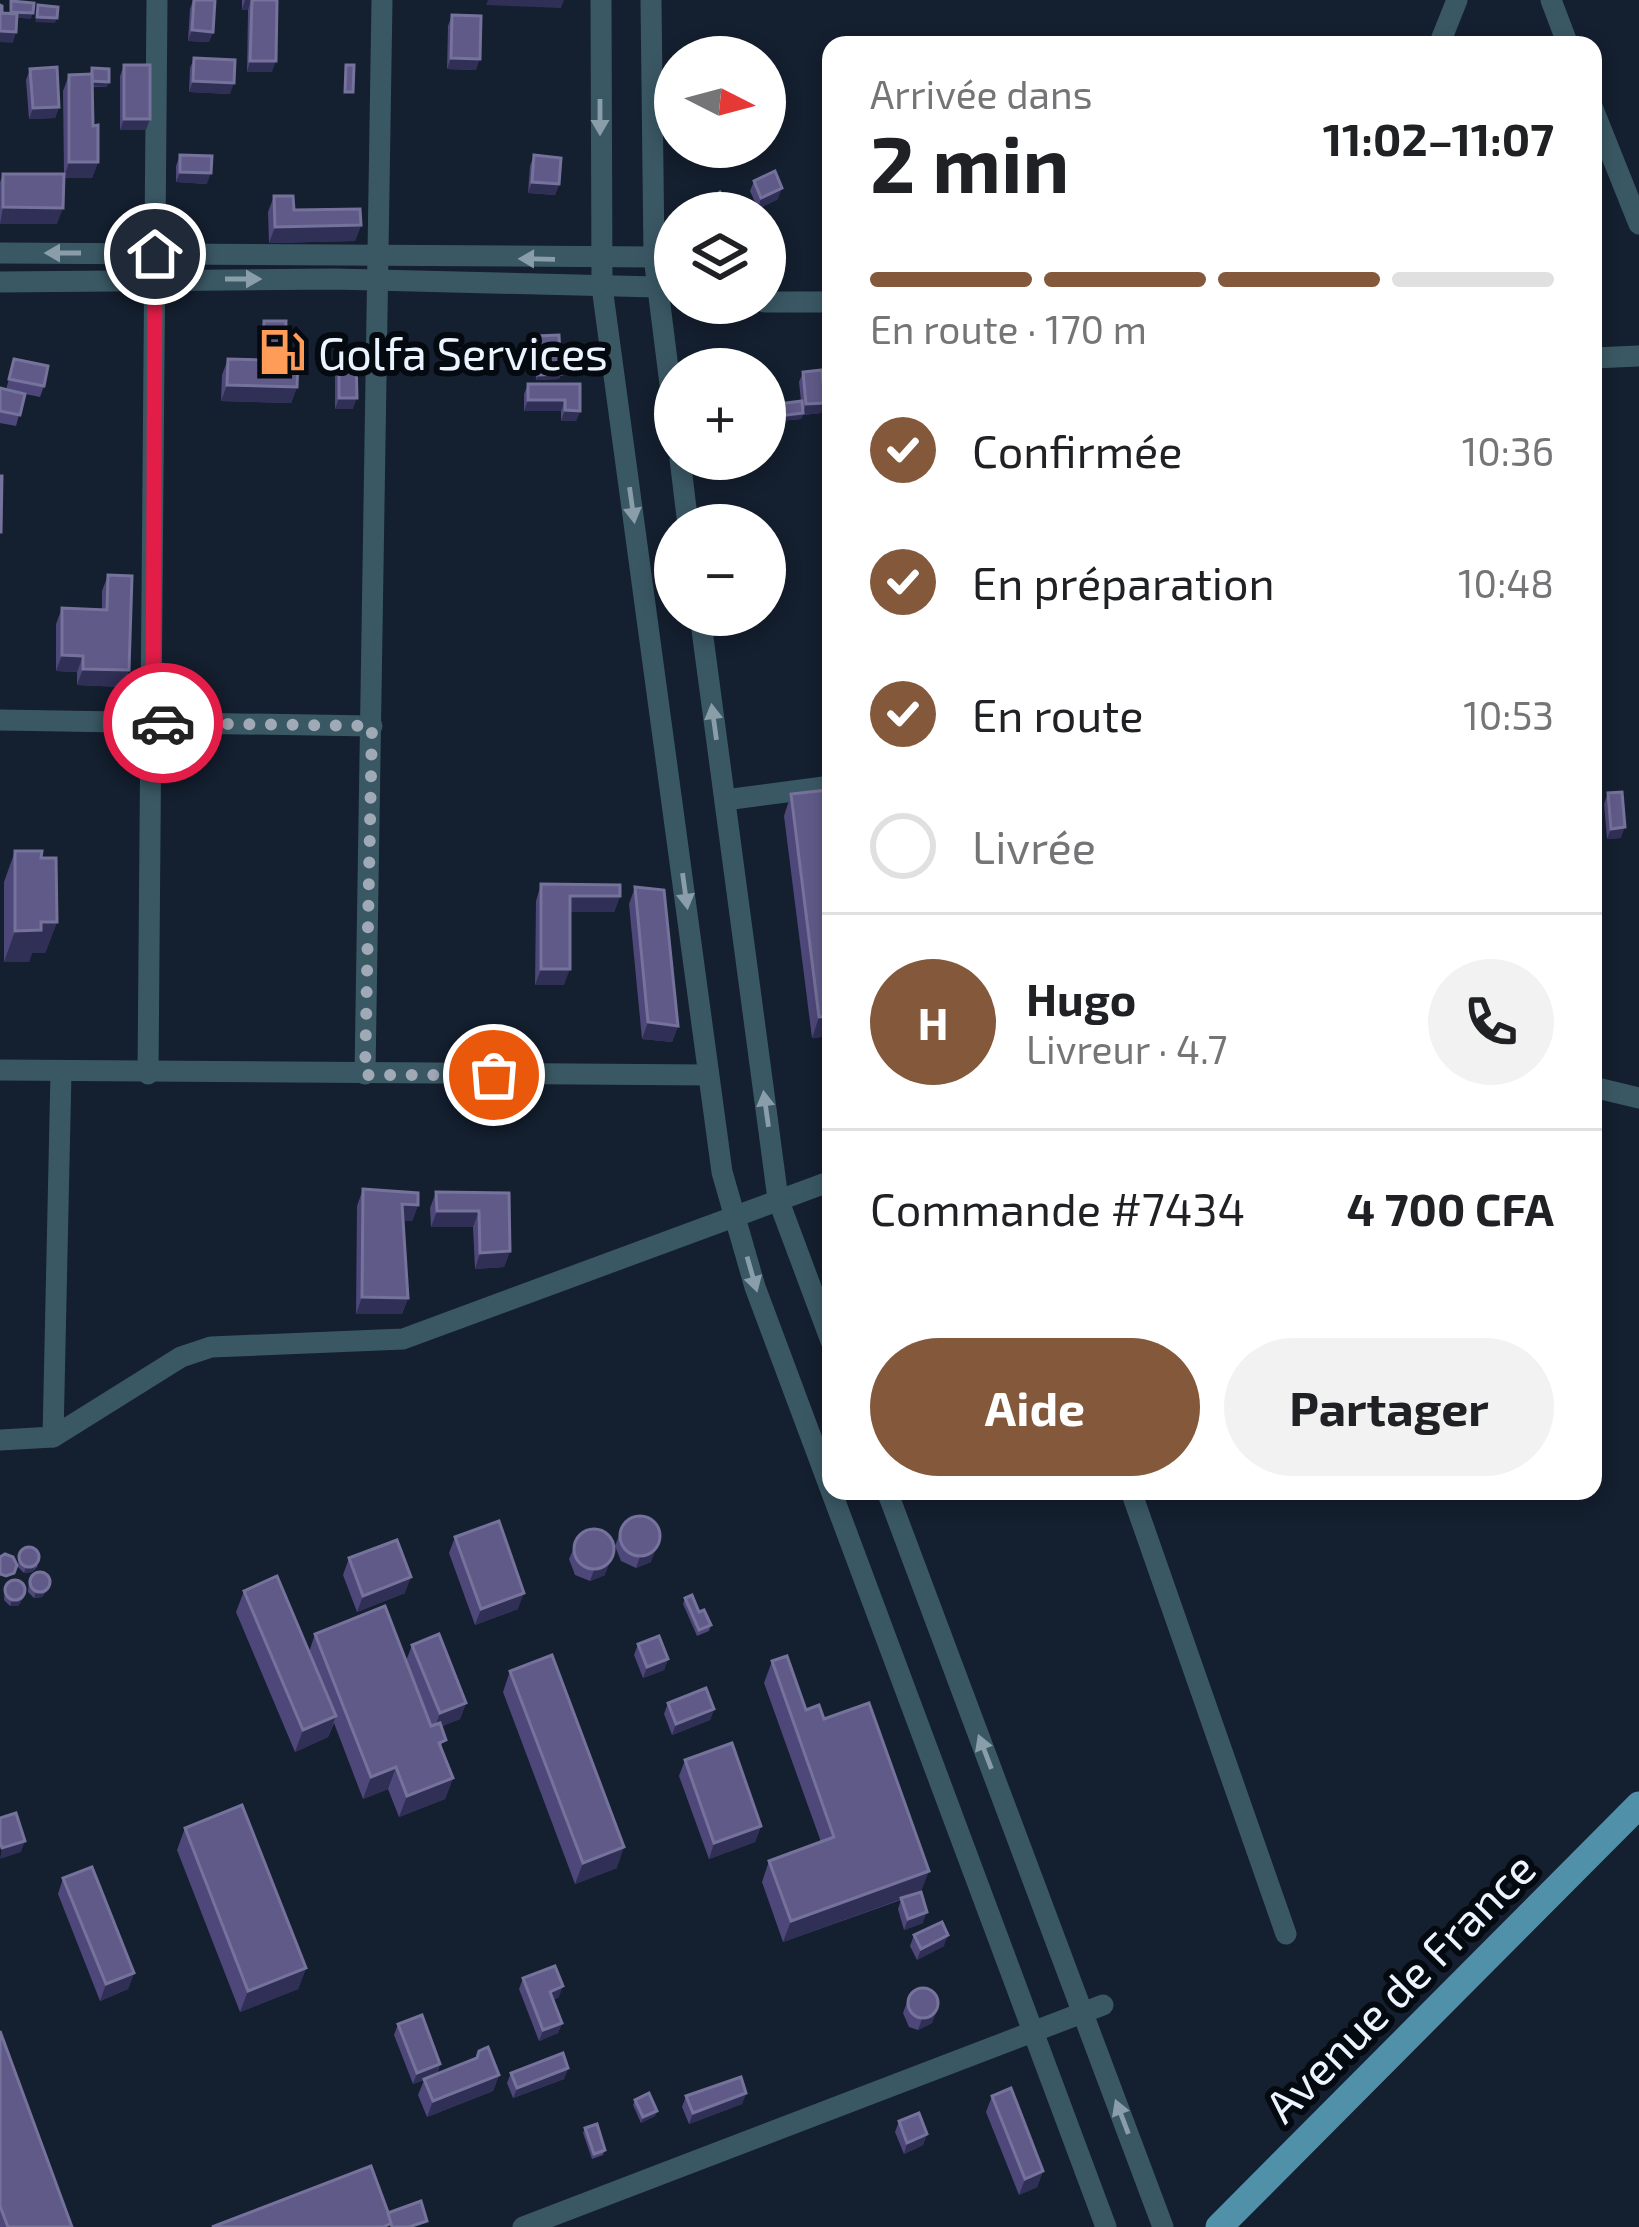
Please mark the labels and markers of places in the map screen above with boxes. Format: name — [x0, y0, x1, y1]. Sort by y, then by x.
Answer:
pin — [104, 203, 206, 305]
place label: Golfa Services — [318, 325, 608, 379]
fuel station icon: Golfa Services — [257, 327, 307, 377]
pin — [443, 1024, 545, 1126]

